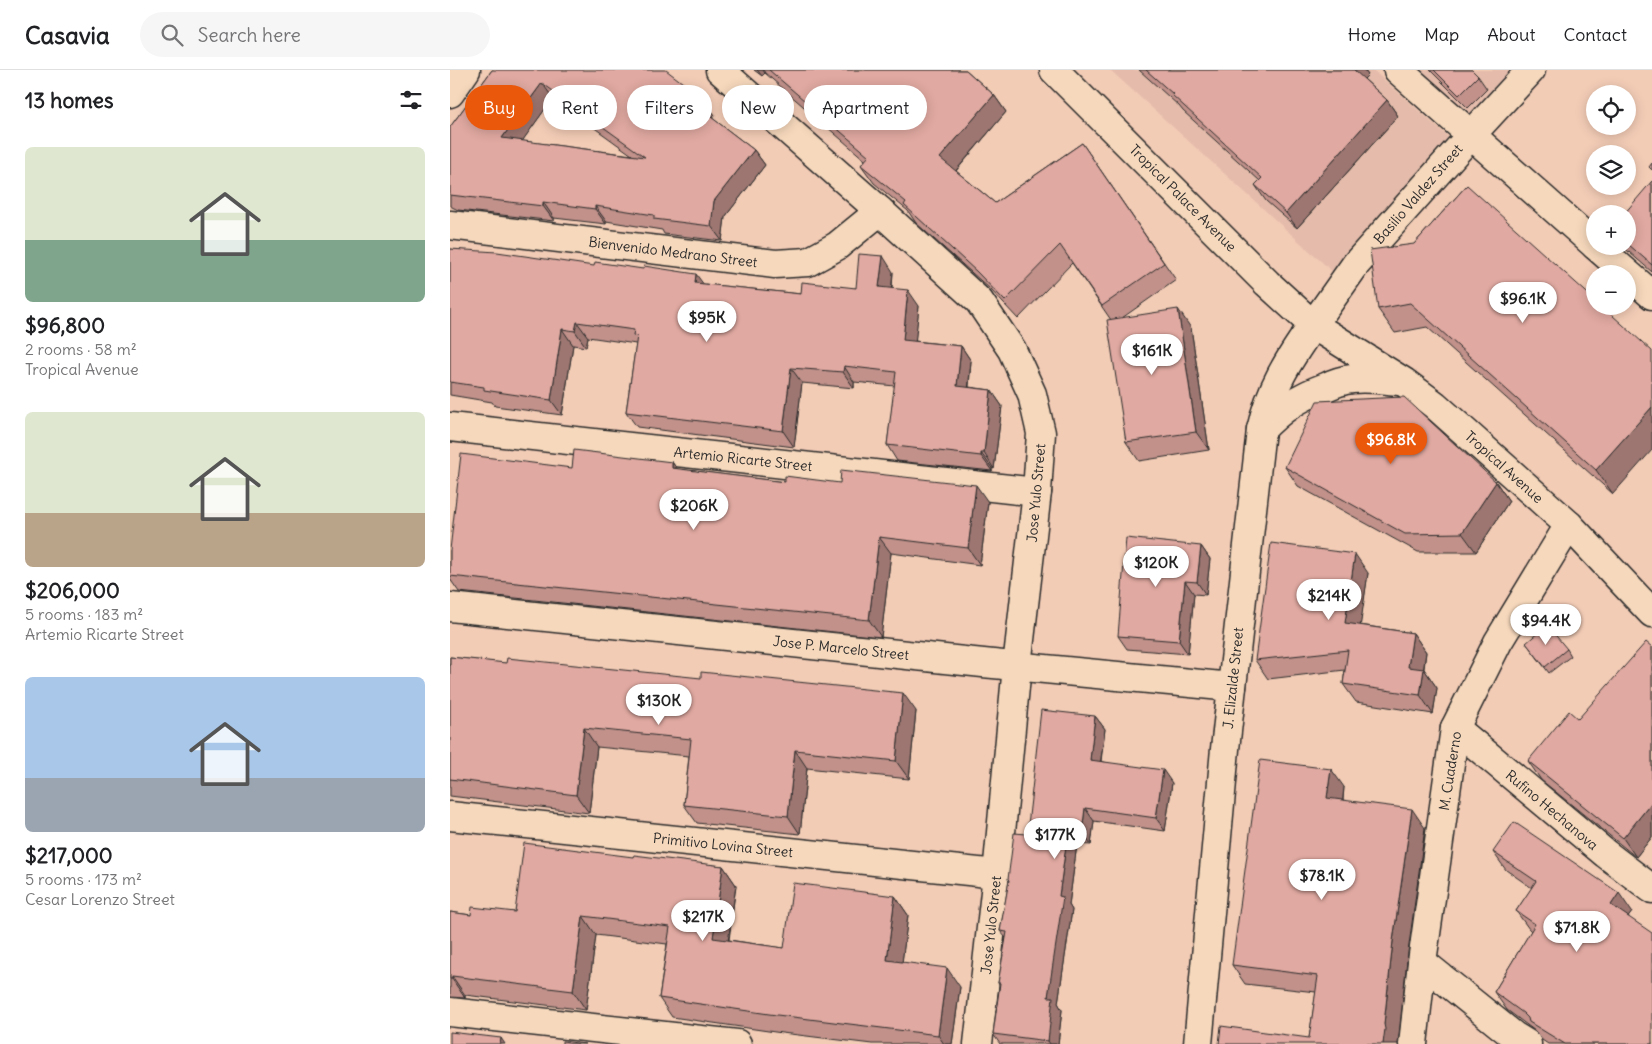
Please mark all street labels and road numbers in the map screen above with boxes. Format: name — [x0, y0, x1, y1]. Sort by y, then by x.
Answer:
street label: Basilio Valdez Street — [1370, 140, 1466, 248]
street label: Tropical Palace Avenue — [1126, 141, 1240, 255]
street label: Bienvenido Medrano Street — [587, 233, 759, 271]
street label: Tropical Avenue — [1461, 427, 1547, 507]
street label: Artemio Ricarte Street — [673, 443, 813, 475]
street label: Jose Yulo Street — [1023, 443, 1049, 543]
street label: J. Elizalde Street — [1219, 626, 1247, 730]
street label: Jose P. Marcelo Street — [772, 632, 910, 664]
street label: M. Cuaderno — [1435, 730, 1465, 812]
street label: Rufino Hechanova — [1502, 766, 1602, 854]
street label: Primitivo Lovina Street — [652, 829, 794, 861]
street label: Jose Yulo Street — [977, 875, 1005, 975]

